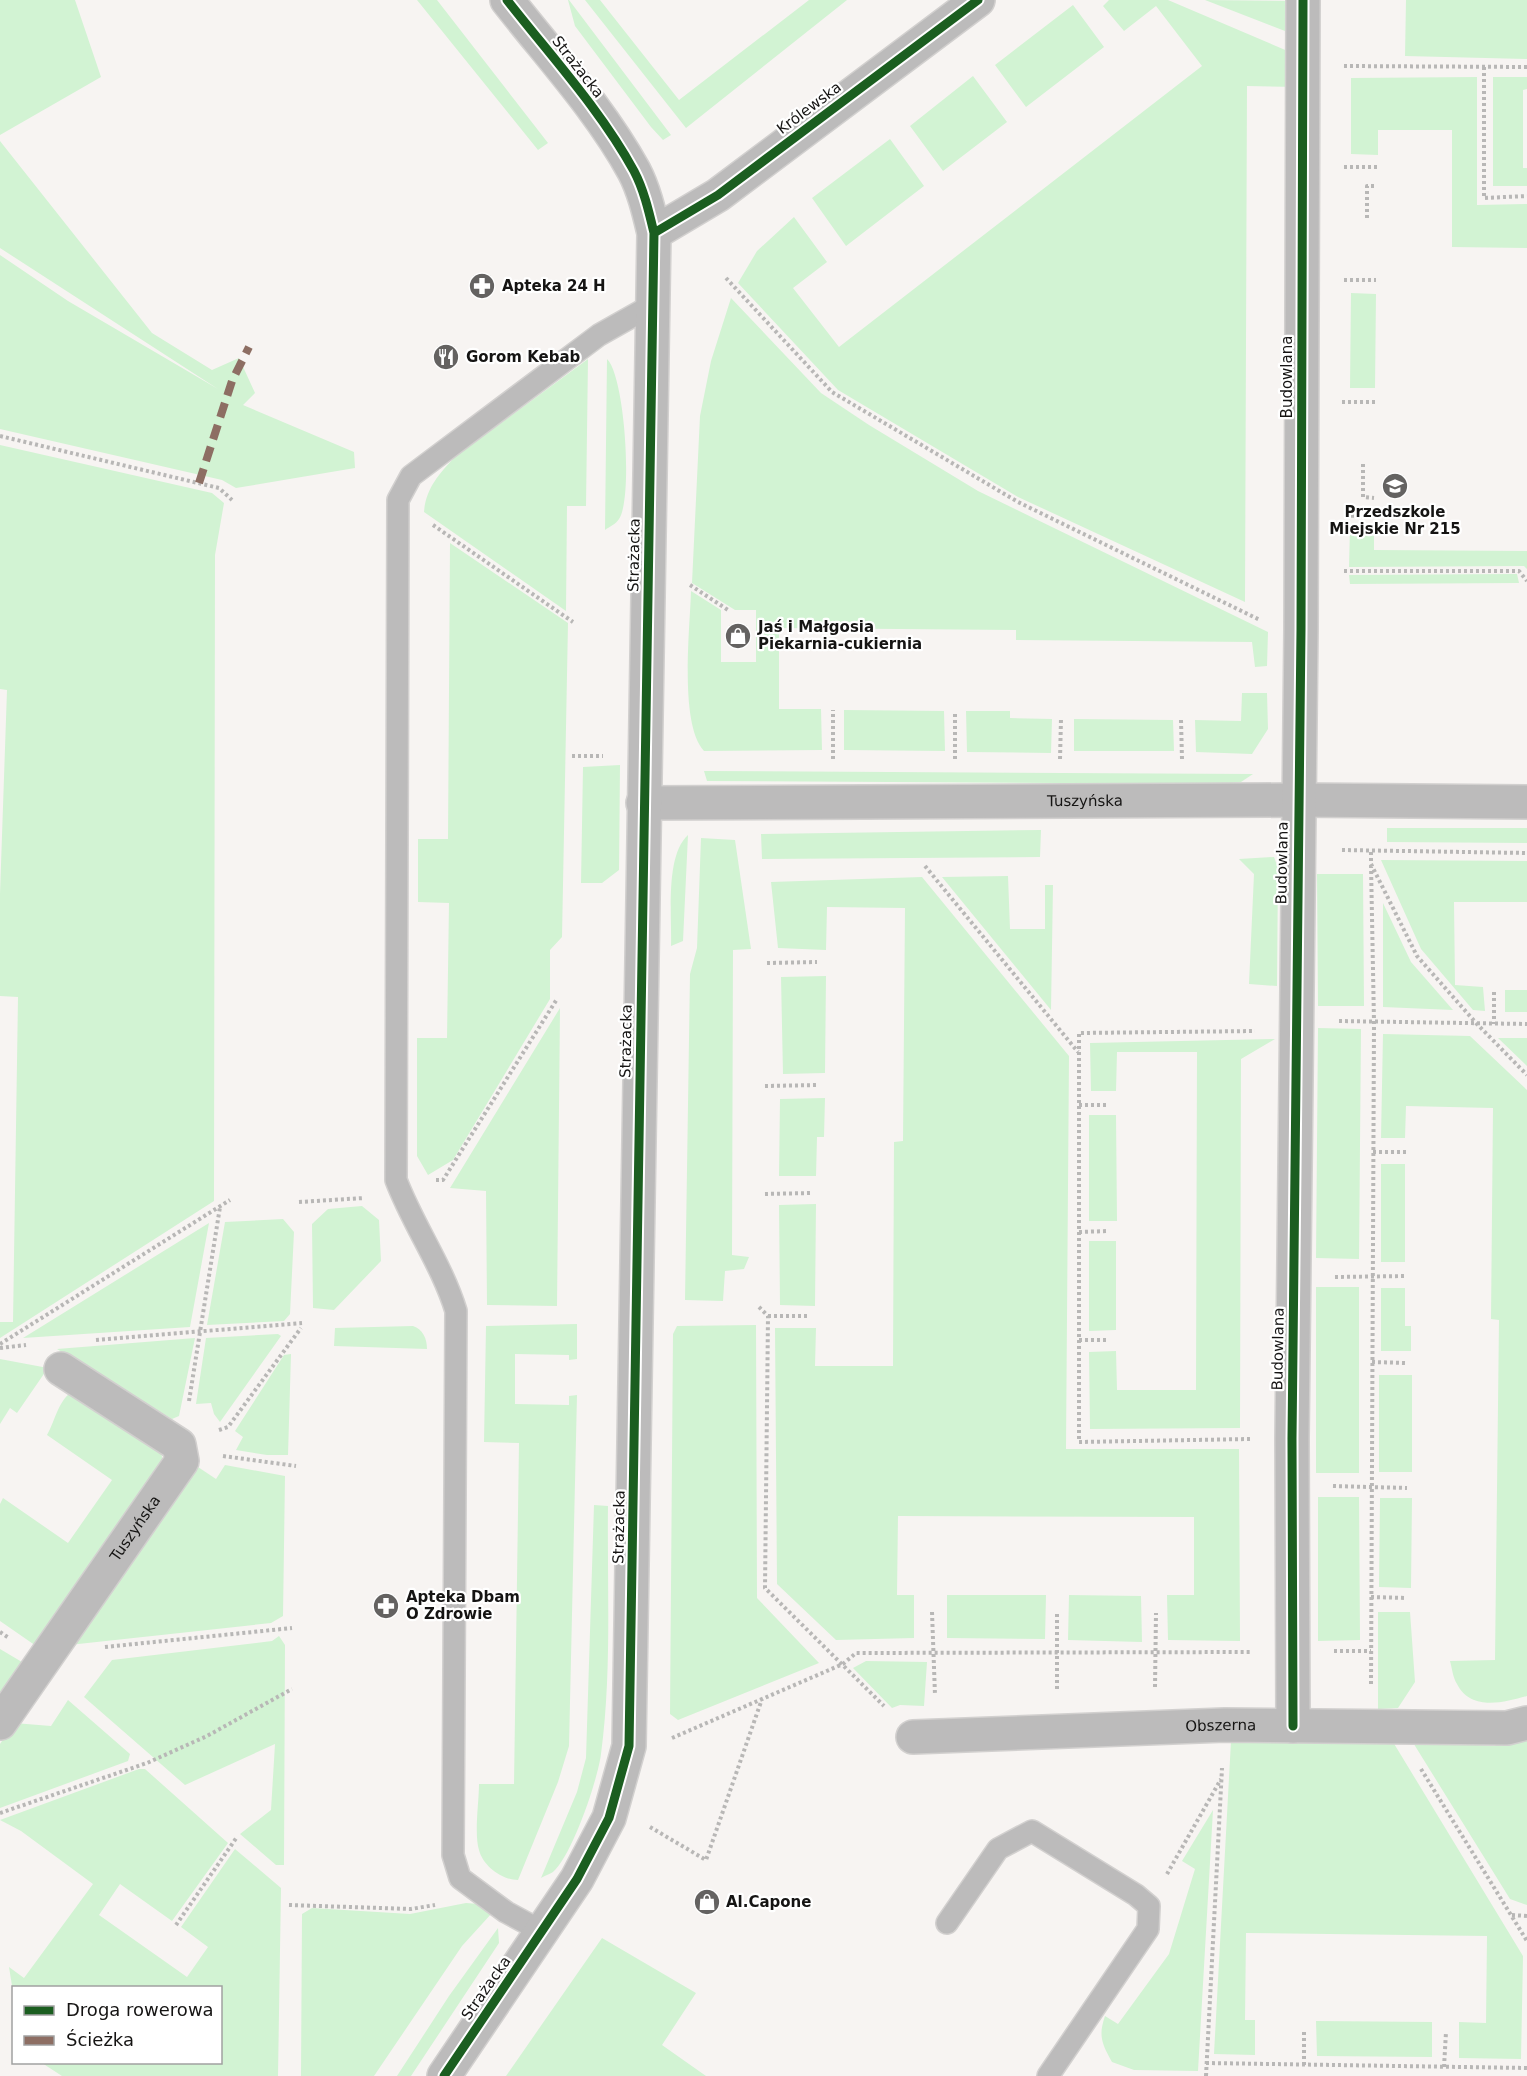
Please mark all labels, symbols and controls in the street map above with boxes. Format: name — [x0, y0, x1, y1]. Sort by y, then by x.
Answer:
street label: Strażacka — [548, 32, 608, 102]
street label: Królewska — [773, 78, 845, 138]
pharmacy icon: Apteka 24 H — [467, 271, 497, 301]
place label: Apteka 24 H — [502, 277, 606, 295]
street label: Budowlana — [1278, 336, 1296, 418]
restaurant icon: Gorom Kebab — [431, 342, 461, 372]
place label: Gorom Kebab — [466, 348, 581, 366]
school or university icon: Przedszkole Miejskie Nr 215 — [1380, 471, 1410, 501]
place label: Przedszkole Miejskie Nr 215 — [1329, 503, 1461, 538]
street label: Strażacka — [624, 518, 644, 592]
place label: Jaś i Małgosia Piekarnia-cukiernia — [757, 618, 922, 653]
shop icon: Jaś i Małgosia Piekarnia-cukiernia — [723, 621, 753, 651]
street label: Tuszyńska — [1046, 792, 1123, 810]
street label: Budowlana — [1272, 821, 1292, 905]
street label: Strażacka — [616, 1004, 636, 1078]
street label: Budowlana — [1268, 1307, 1288, 1391]
street label: Strażacka — [609, 1490, 629, 1564]
street label: Tuszyńska — [106, 1492, 164, 1566]
place label: Apteka Dbam O Zdrowie — [406, 1588, 520, 1623]
pharmacy icon: Apteka Dbam O Zdrowie — [371, 1591, 401, 1621]
street label: Obszerna — [1185, 1716, 1256, 1736]
shop icon: Al.Capone — [692, 1887, 722, 1917]
place label: Al.Capone — [726, 1893, 811, 1911]
street label: Strażacka — [457, 1953, 515, 2023]
legend — [12, 1986, 222, 2064]
text: Droga rowerowa — [66, 1999, 214, 2020]
text: Ścieżka — [66, 2029, 134, 2050]

